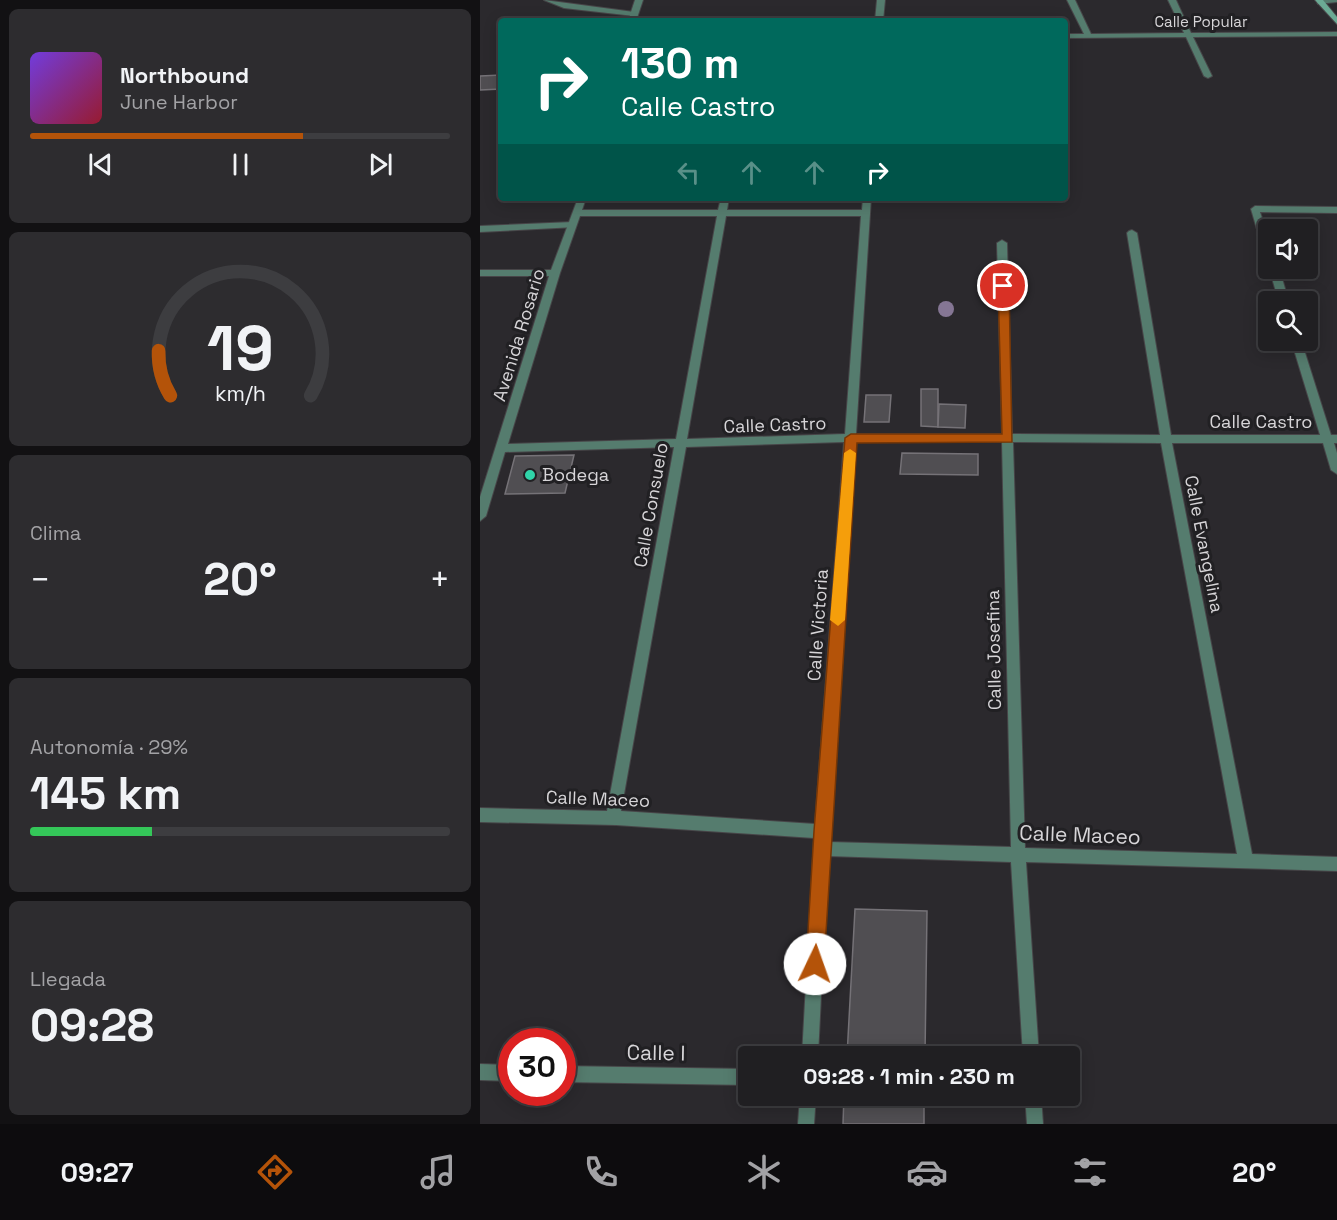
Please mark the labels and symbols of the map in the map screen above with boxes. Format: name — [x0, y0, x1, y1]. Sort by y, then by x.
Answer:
street label: Calle Popular — [1154, 12, 1248, 31]
pin — [977, 260, 1028, 311]
street label: Avenida Rosario — [487, 266, 550, 404]
street label: Calle Castro — [1210, 410, 1313, 433]
street label: Calle Castro — [723, 411, 827, 438]
street label: Calle Consuelo — [628, 441, 673, 569]
place label: Bodega — [542, 463, 609, 486]
marker: Bodega — [523, 468, 537, 482]
street label: Calle Evangelina — [1180, 473, 1229, 615]
street label: Calle Victoria — [802, 568, 833, 682]
street label: Calle Josefina — [981, 590, 1006, 710]
street label: Calle Maceo — [546, 785, 651, 812]
street label: Calle Maceo — [1019, 819, 1141, 850]
position arrow — [783, 932, 847, 996]
speed limit sign: 30 — [498, 1028, 576, 1106]
street label: Calle I — [626, 1038, 686, 1067]

